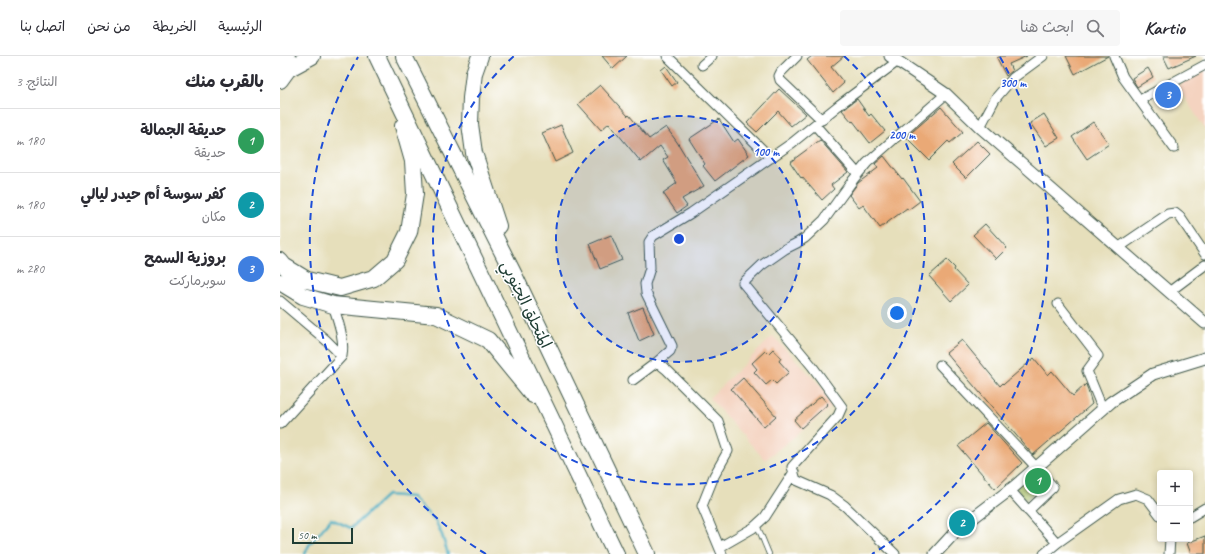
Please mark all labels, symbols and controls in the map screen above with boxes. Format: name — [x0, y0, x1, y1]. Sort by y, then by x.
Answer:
search box — [840, 10, 1120, 46]
text: Kartio — [1144, 16, 1185, 40]
icon: search — [1084, 17, 1106, 39]
text: اتصل بنا — [20, 18, 65, 35]
text: من نحن — [87, 18, 131, 35]
text: الخريطة — [153, 18, 196, 35]
text: الرئيسية — [218, 18, 262, 35]
text: ابحث هنا — [1020, 18, 1074, 37]
text: بالقرب منك — [185, 71, 264, 92]
text: النتائج: 3 — [16, 74, 58, 90]
text: 300 m — [1000, 75, 1027, 91]
pin: 3 — [1155, 80, 1181, 110]
text: حديقة الجمالة — [140, 121, 226, 140]
text: 200 m — [889, 127, 916, 143]
text: 180 m — [16, 133, 44, 149]
text: 1 — [248, 133, 254, 149]
text: 100 m — [753, 144, 780, 160]
text: حديقة — [194, 145, 226, 161]
text: كفر سوسة أم حيدر ليالي — [81, 185, 226, 204]
text: 180 m — [16, 197, 44, 213]
text: 2 — [248, 197, 254, 213]
text: مكان — [202, 209, 226, 225]
centre of rings — [672, 232, 686, 246]
text: بروزية السمح — [144, 249, 226, 268]
street label: المتحلق الجنوبي — [493, 257, 556, 353]
text: 280 m — [16, 261, 44, 277]
text: 3 — [248, 261, 254, 277]
text: سوبرماركت — [169, 273, 226, 289]
your location — [887, 303, 907, 323]
pin: 1 — [1025, 466, 1051, 496]
map controls — [1157, 470, 1193, 542]
button: + — [1157, 470, 1193, 506]
button: − — [1157, 506, 1193, 542]
pin: 2 — [949, 508, 975, 538]
scale bar — [292, 526, 353, 545]
text: 50 m — [298, 528, 317, 542]

